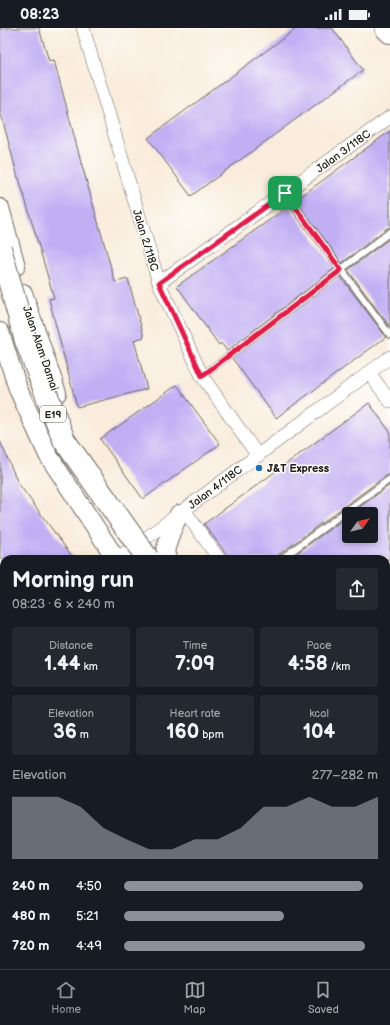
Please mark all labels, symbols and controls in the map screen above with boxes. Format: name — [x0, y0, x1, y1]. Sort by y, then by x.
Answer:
text: 08:23 — [20, 5, 59, 24]
street label: Jalan 3/118C — [314, 127, 373, 175]
pin — [268, 176, 302, 210]
icon: arrive — [274, 182, 296, 204]
street label: Jalan 2/118C — [130, 208, 161, 273]
street label: Jalan Alam Damai — [20, 304, 61, 392]
road number: E19 — [40, 406, 66, 422]
place label: J&T Express — [267, 462, 330, 475]
street label: Jalan 4/118C — [186, 463, 245, 512]
marker: J&T Express — [254, 463, 264, 473]
north arrow — [342, 507, 378, 543]
map controls — [342, 507, 378, 543]
text: Morning run — [12, 567, 134, 594]
button: share — [336, 568, 378, 610]
text: 08:23 · 6 × 240 m — [12, 596, 115, 612]
text: Distance — [49, 639, 93, 652]
text: Time — [183, 639, 207, 652]
text: Pace — [306, 639, 332, 652]
text: 1.44 — [44, 652, 80, 676]
text: 7:09 — [175, 652, 215, 676]
text: 4:58 — [288, 652, 328, 676]
text: km — [80, 660, 98, 673]
text: /km — [328, 660, 350, 673]
text: Elevation — [48, 707, 94, 720]
text: Heart rate — [170, 707, 220, 720]
text: kcal — [309, 707, 329, 720]
text: 36 — [53, 720, 77, 744]
text: 160 — [166, 720, 199, 744]
text: 104 — [303, 720, 335, 744]
text: m — [77, 728, 89, 741]
text: bpm — [199, 728, 224, 741]
text: Elevation — [12, 767, 66, 783]
text: 277–282 m — [312, 767, 378, 783]
text: 240 m — [12, 878, 50, 894]
text: 4:50 — [76, 878, 102, 894]
text: 480 m — [12, 908, 50, 924]
text: 5:21 — [76, 908, 99, 924]
text: 720 m — [12, 938, 49, 954]
text: 4:49 — [76, 938, 102, 954]
tab: Home — [51, 979, 81, 1016]
tab: Map — [183, 979, 206, 1016]
tab: Saved — [308, 979, 339, 1016]

